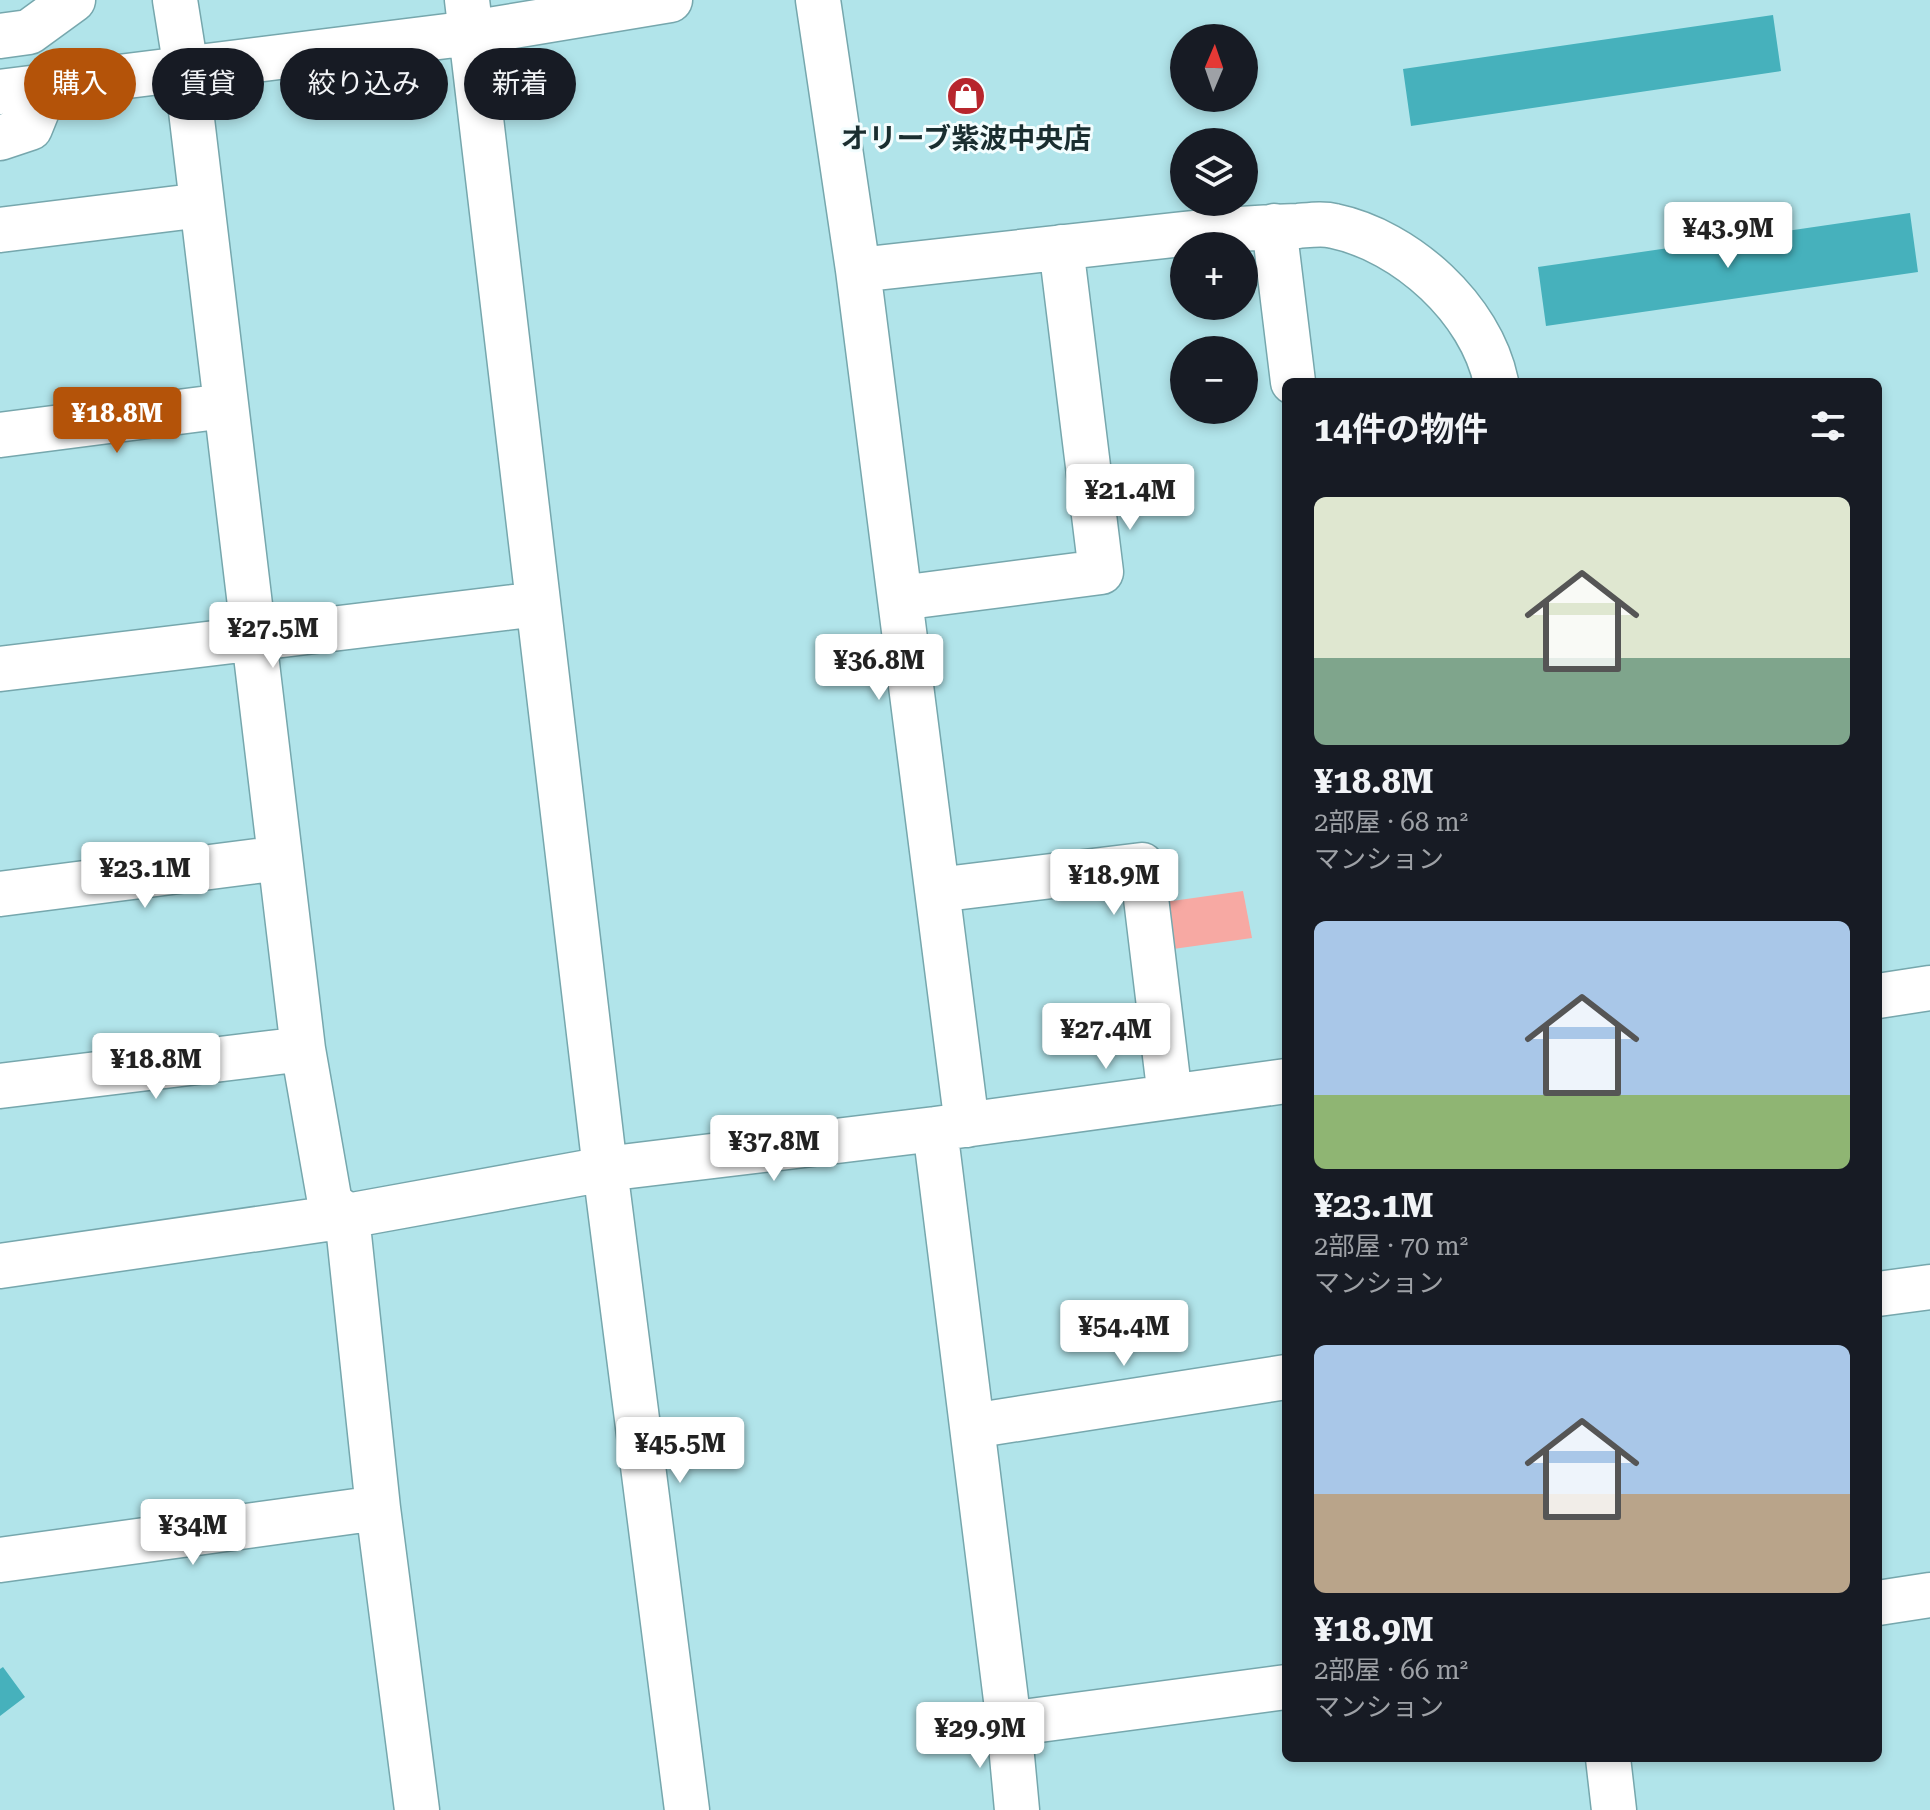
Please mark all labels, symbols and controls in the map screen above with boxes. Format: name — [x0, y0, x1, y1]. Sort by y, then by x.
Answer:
north arrow — [1170, 24, 1258, 112]
map controls — [1170, 24, 1258, 424]
chip: 購入 — [24, 48, 136, 120]
chip: 賃貸 — [152, 48, 264, 120]
chip: 絞り込み — [280, 48, 448, 120]
chip: 新着 — [464, 48, 576, 120]
shop icon: オリーブ紫波中央店 — [945, 75, 987, 117]
place label: オリーブ紫波中央店 — [841, 122, 1091, 155]
button: layers — [1170, 128, 1258, 216]
pin: ¥43.9M — [1663, 202, 1793, 270]
text: ¥43.9M — [1682, 213, 1774, 243]
button: + — [1170, 232, 1258, 320]
button: − — [1170, 336, 1258, 424]
pin: ¥18.8M — [52, 387, 182, 455]
text: ¥18.8M — [71, 398, 163, 428]
icon: filters — [1806, 404, 1850, 448]
text: 14件の物件 — [1314, 409, 1488, 449]
pin: ¥21.4M — [1065, 464, 1195, 532]
text: ¥21.4M — [1084, 475, 1176, 505]
icon: home — [1510, 549, 1654, 693]
pin: ¥27.5M — [208, 602, 338, 670]
text: ¥27.5M — [227, 613, 319, 643]
pin: ¥36.8M — [814, 634, 944, 702]
text: ¥36.8M — [833, 645, 925, 675]
text: ¥18.8M — [1314, 761, 1434, 801]
text: 2部屋 · 68 m² — [1314, 807, 1468, 837]
pin: ¥23.1M — [80, 842, 210, 910]
text: マンション — [1314, 844, 1444, 874]
pin: ¥18.9M — [1049, 849, 1179, 917]
text: ¥23.1M — [99, 853, 191, 883]
text: ¥18.9M — [1068, 860, 1160, 890]
icon: home — [1510, 973, 1654, 1117]
pin: ¥27.4M — [1041, 1003, 1171, 1071]
text: ¥27.4M — [1060, 1014, 1152, 1044]
pin: ¥18.8M — [91, 1033, 221, 1101]
text: ¥18.8M — [110, 1044, 202, 1074]
pin: ¥37.8M — [709, 1115, 839, 1183]
text: ¥37.8M — [728, 1126, 820, 1156]
text: ¥23.1M — [1314, 1185, 1434, 1225]
text: 2部屋 · 70 m² — [1314, 1231, 1468, 1261]
text: マンション — [1314, 1268, 1444, 1298]
pin: ¥54.4M — [1059, 1300, 1189, 1368]
text: ¥54.4M — [1078, 1311, 1170, 1341]
icon: home — [1510, 1397, 1654, 1541]
pin: ¥45.5M — [615, 1417, 745, 1485]
text: ¥45.5M — [634, 1428, 726, 1458]
pin: ¥34M — [146, 1499, 240, 1567]
text: ¥34M — [159, 1510, 227, 1540]
text: ¥18.9M — [1314, 1609, 1434, 1649]
text: 2部屋 · 66 m² — [1314, 1655, 1468, 1685]
text: マンション — [1314, 1692, 1444, 1722]
pin: ¥29.9M — [915, 1702, 1045, 1770]
text: ¥29.9M — [934, 1713, 1026, 1743]

